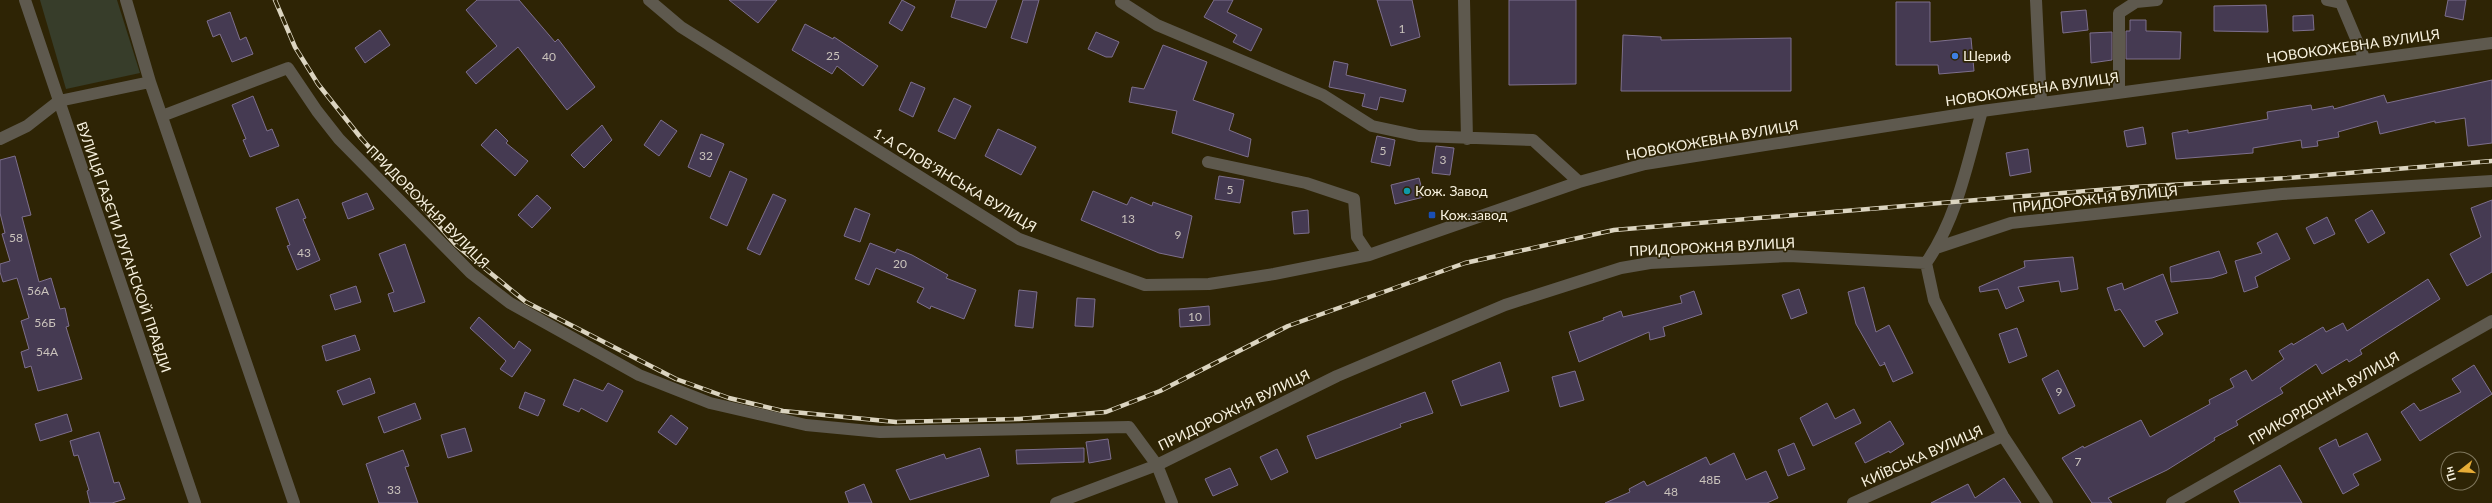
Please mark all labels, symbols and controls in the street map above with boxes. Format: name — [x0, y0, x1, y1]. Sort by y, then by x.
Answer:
house number: 1 — [1399, 21, 1406, 36]
street label: НОВОКОЖЕВНА ВУЛИЦЯ — [2265, 25, 2441, 66]
place label: Шериф — [1963, 47, 2011, 64]
house number: 25 — [826, 48, 840, 63]
house number: 40 — [542, 49, 556, 64]
marker: Шериф — [1950, 51, 1960, 61]
street label: НОВОКОЖЕВНА ВУЛИЦЯ — [1944, 68, 2120, 109]
street label: НОВОКОЖЕВНА ВУЛИЦЯ — [1624, 116, 1800, 163]
street label: ВУЛИЦЯ ГАЗЄТИ ЛУГАНСКОЙ ПРАВДИ — [73, 119, 176, 375]
street label: 1-А СЛОВ’ЯНСЬКА ВУЛИЦЯ — [871, 124, 1040, 235]
street label: ПРИДОРОЖНЯ ВУЛИЦЯ — [363, 142, 493, 272]
house number: 5 — [1380, 143, 1387, 158]
house number: 32 — [699, 148, 713, 163]
house number: 3 — [1440, 152, 1447, 167]
street label: ПРИДОРОЖНЯ ВУЛИЦЯ — [2011, 181, 2179, 216]
house number: 5 — [1227, 182, 1234, 197]
place label: Кож. Завод — [1415, 182, 1488, 199]
marker: Кож. Завод — [1402, 186, 1412, 196]
place label: Кож.завод — [1440, 206, 1508, 223]
marker: Кож.завод — [1427, 210, 1437, 220]
house number: 13 — [1121, 211, 1135, 226]
house number: 9 — [1175, 227, 1182, 242]
house number: 58 — [9, 230, 23, 245]
street label: ПРИДОРОЖНЯ ВУЛИЦЯ — [1628, 234, 1796, 259]
house number: 43 — [297, 245, 311, 260]
house number: 20 — [893, 256, 907, 271]
house number: 56А — [27, 283, 50, 298]
house number: 10 — [1188, 309, 1202, 324]
house number: 56Б — [34, 315, 56, 330]
house number: 54А — [36, 344, 59, 359]
street label: ПРИКОРДОННА ВУЛИЦЯ — [2245, 347, 2402, 448]
street label: ПРИДОРОЖНЯ ВУЛИЦЯ — [1155, 365, 1312, 454]
house number: 9 — [2056, 384, 2063, 399]
street label: КИЇВСЬКА ВУЛИЦЯ — [1858, 421, 1985, 490]
north arrow — [2440, 451, 2480, 491]
house number: 7 — [2075, 454, 2082, 469]
text: Пн — [2442, 465, 2458, 483]
house number: 48Б — [1699, 472, 1721, 487]
house number: 33 — [387, 482, 401, 497]
house number: 48 — [1664, 484, 1678, 499]

